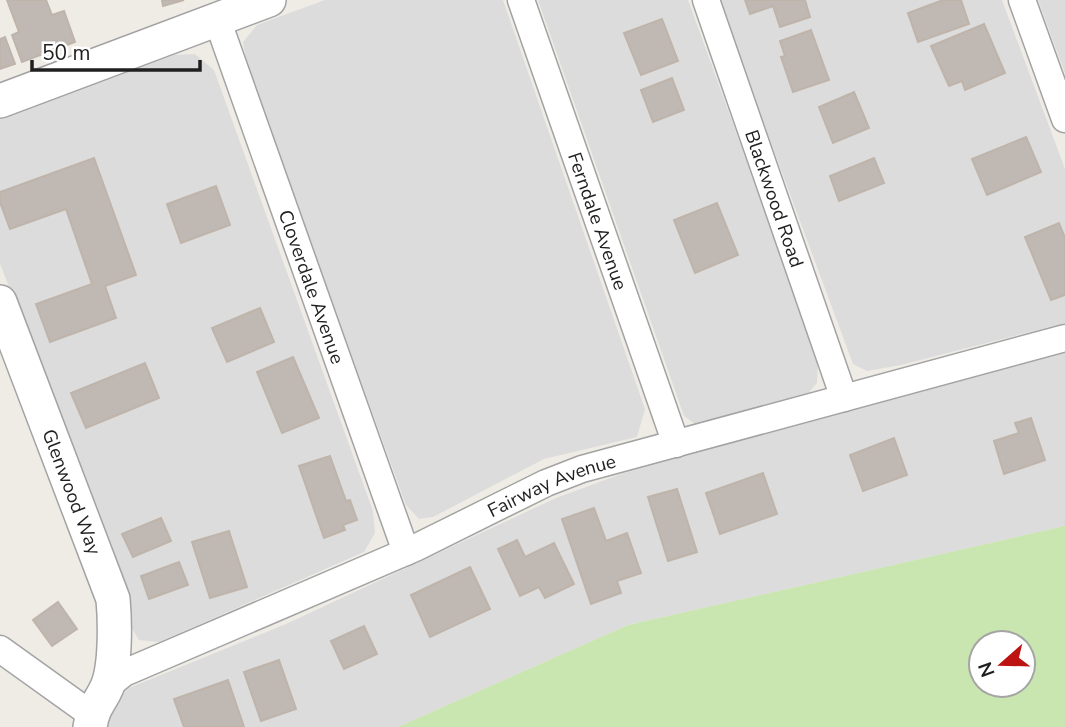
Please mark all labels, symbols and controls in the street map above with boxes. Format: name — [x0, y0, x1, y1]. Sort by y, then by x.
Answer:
scale bar — [32, 28, 200, 72]
text: 50 m — [42, 39, 91, 67]
street label: Blackwood Road — [738, 127, 810, 271]
street label: Ferndale Avenue — [561, 149, 633, 294]
street label: Cloverdale Avenue — [272, 207, 350, 368]
street label: Glenwood Way — [36, 425, 107, 559]
street label: Fairway Avenue — [483, 448, 619, 524]
north arrow — [967, 629, 1037, 699]
text: N — [972, 658, 1002, 681]

